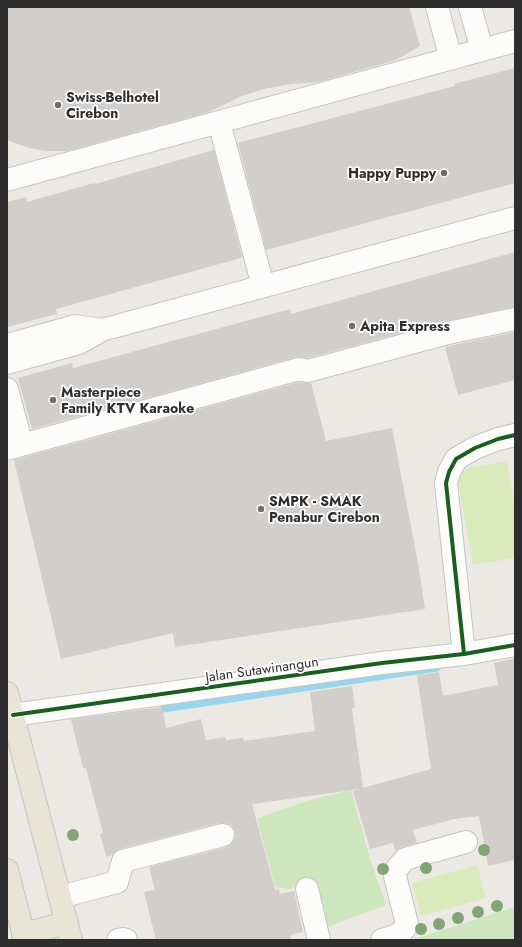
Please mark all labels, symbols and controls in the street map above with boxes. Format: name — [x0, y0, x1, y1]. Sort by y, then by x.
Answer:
place label: Swiss-Belhotel Cirebon — [66, 87, 159, 123]
marker: Swiss-Belhotel Cirebon — [53, 100, 63, 110]
place label: Happy Puppy — [348, 163, 437, 183]
marker: Happy Puppy — [439, 168, 449, 178]
place label: Apita Express — [359, 316, 450, 336]
marker: Apita Express — [347, 321, 357, 331]
place label: Masterpiece Family KTV Karaoke — [61, 382, 194, 418]
marker: Masterpiece Family KTV Karaoke — [48, 395, 58, 405]
place label: SMPK - SMAK Penabur Cirebon — [269, 491, 380, 527]
marker: SMPK - SMAK Penabur Cirebon — [256, 504, 266, 514]
street label: Jalan Sutawinangun — [202, 651, 320, 687]

